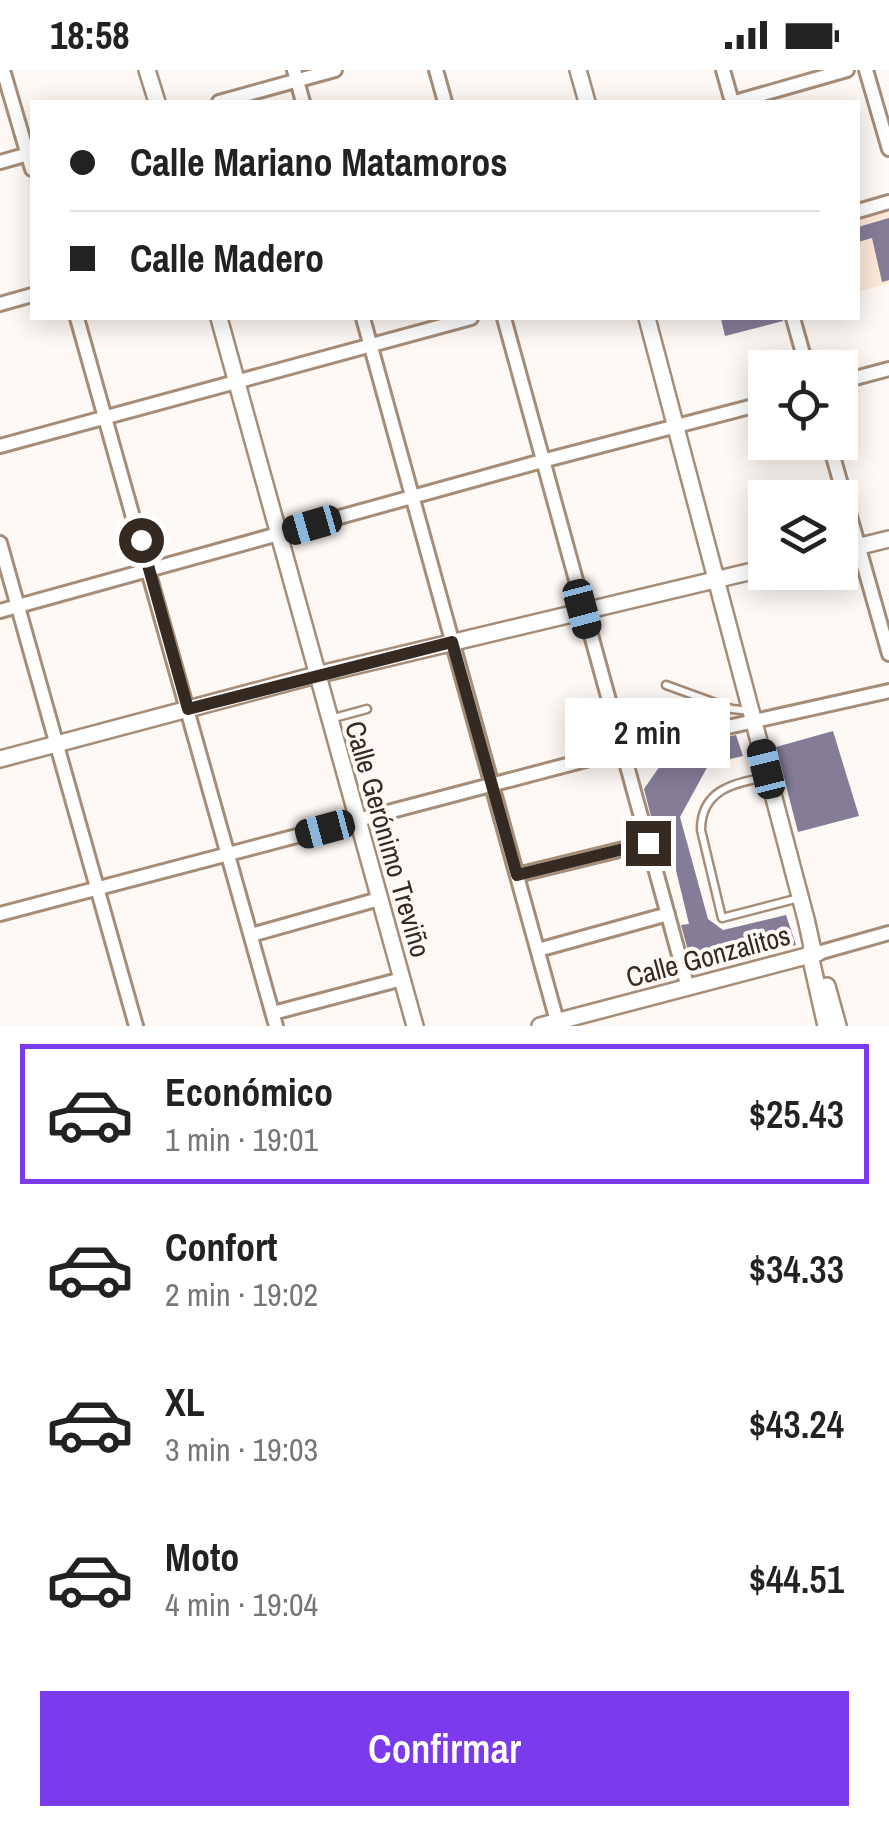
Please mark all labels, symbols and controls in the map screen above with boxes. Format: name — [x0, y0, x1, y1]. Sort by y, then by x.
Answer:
text: 18:58 — [50, 10, 130, 61]
text: Calle Mariano Matamoros — [130, 137, 508, 188]
text: Calle Madero — [130, 233, 324, 284]
map controls — [748, 350, 858, 590]
button: locate — [748, 350, 858, 460]
button: layers — [748, 480, 858, 590]
car — [279, 502, 345, 548]
route start — [119, 518, 164, 563]
car — [560, 576, 604, 642]
callout: 2 min — [566, 698, 730, 768]
text: 2 min — [614, 711, 681, 754]
street label: Calle Gerónimo Treviño — [336, 717, 440, 961]
car — [744, 736, 788, 802]
car — [292, 807, 358, 851]
route end — [626, 821, 671, 866]
street label: Calle Gonzalitos — [622, 916, 794, 996]
text: Económico — [165, 1067, 333, 1118]
icon: car — [45, 1069, 135, 1159]
text: $25.43 — [749, 1089, 844, 1140]
text: 1 min · 19:01 — [165, 1118, 318, 1161]
text: Confort — [165, 1222, 277, 1273]
icon: car — [45, 1224, 135, 1314]
text: $34.33 — [749, 1244, 844, 1295]
text: 2 min · 19:02 — [165, 1273, 318, 1316]
text: XL — [165, 1377, 205, 1428]
icon: car — [45, 1379, 135, 1469]
text: $43.24 — [749, 1399, 844, 1450]
text: 3 min · 19:03 — [165, 1428, 318, 1471]
text: Moto — [165, 1532, 239, 1583]
icon: car — [45, 1534, 135, 1624]
text: $44.51 — [749, 1554, 844, 1605]
text: 4 min · 19:04 — [165, 1583, 318, 1626]
button: Confirmar — [40, 1691, 849, 1806]

